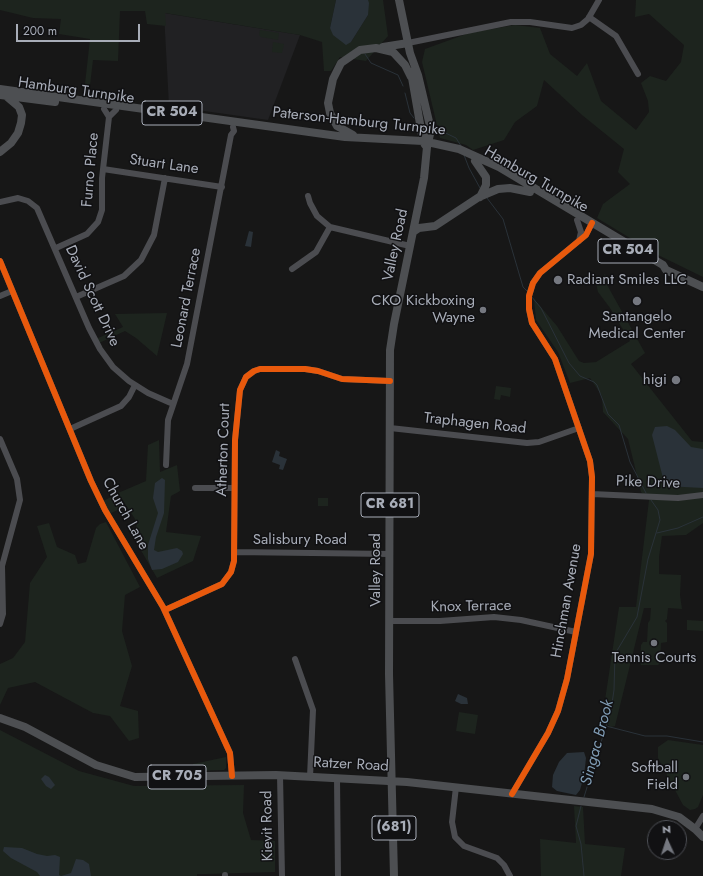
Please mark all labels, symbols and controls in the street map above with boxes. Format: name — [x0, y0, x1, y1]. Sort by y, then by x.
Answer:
scale bar — [18, 16, 142, 42]
text: 200 m — [23, 22, 57, 40]
street label: Hamburg Turnpike — [17, 74, 135, 108]
road number: CR 504 — [142, 101, 202, 125]
street label: Paterson-Hamburg Turnpike — [272, 104, 446, 140]
street label: Furno Place — [79, 132, 103, 208]
street label: Hamburg Turnpike — [481, 143, 591, 217]
street label: Stuart Lane — [128, 151, 200, 179]
street label: Valley Road — [380, 207, 412, 283]
road number: CR 504 — [598, 239, 658, 263]
street label: David Scott Drive — [61, 243, 123, 349]
street label: Leonard Terrace — [168, 246, 206, 350]
place label: Radiant Smiles LLC — [567, 271, 687, 289]
marker: Radiant Smiles LLC — [552, 274, 564, 286]
place label: CKO Kickboxing Wayne — [371, 292, 475, 327]
marker: Santangelo Medical Center — [631, 295, 643, 307]
marker: CKO Kickboxing Wayne — [478, 305, 488, 315]
place label: Santangelo Medical Center — [588, 308, 686, 343]
place label: higi — [643, 371, 667, 389]
marker: higi — [670, 374, 682, 386]
street label: Atherton Court — [213, 403, 235, 497]
street label: Traphagen Road — [423, 410, 527, 438]
street label: Pike Drive — [616, 473, 680, 493]
street label: Church Lane — [98, 475, 152, 553]
road number: CR 681 — [361, 493, 419, 517]
street label: Salisbury Road — [253, 531, 347, 549]
street label: Valley Road — [367, 533, 385, 607]
street label: Hinchman Avenue — [548, 543, 586, 659]
street label: Knox Terrace — [430, 597, 512, 617]
marker: Tennis Courts — [649, 638, 659, 648]
place label: Tennis Courts — [612, 649, 696, 667]
water label: Singac Brook — [577, 698, 619, 788]
street label: Ratzer Road — [313, 754, 389, 776]
place label: Softball Field — [631, 759, 678, 794]
road number: CR 705 — [148, 765, 206, 789]
marker: Softball Field — [681, 772, 691, 782]
street label: Kievit Road — [258, 790, 278, 862]
road number: (681) — [372, 816, 416, 840]
north arrow — [647, 820, 687, 860]
text: N — [662, 821, 671, 837]

